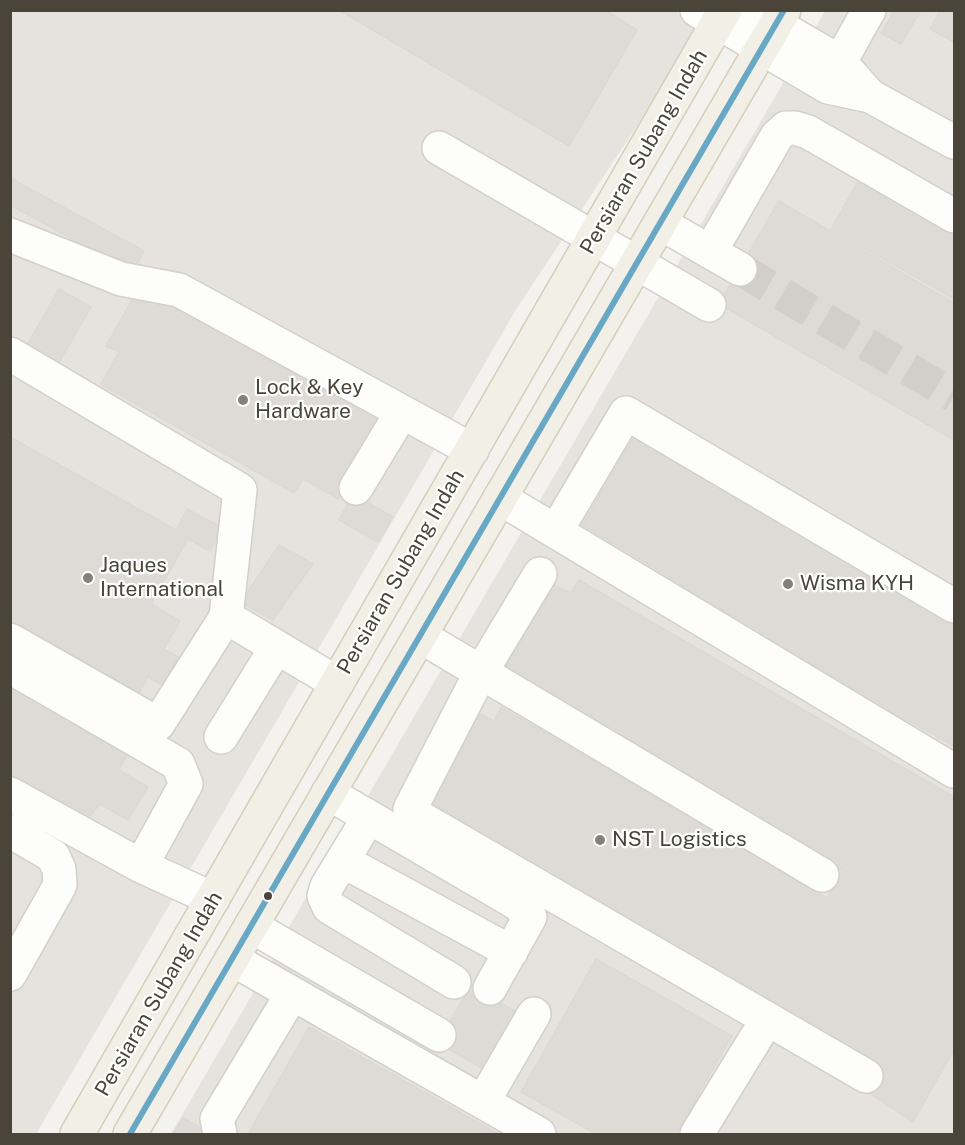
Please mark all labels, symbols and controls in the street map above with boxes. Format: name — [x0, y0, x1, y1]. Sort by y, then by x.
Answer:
street label: Persiaran Subang Indah — [575, 45, 713, 259]
place label: Lock & Key Hardware — [255, 375, 363, 425]
marker: Lock & Key Hardware — [236, 393, 250, 407]
street label: Persiaran Subang Indah — [332, 465, 470, 679]
place label: Jaques International — [100, 553, 224, 603]
marker: Jaques International — [81, 571, 95, 585]
place label: Wisma KYH — [800, 571, 914, 597]
marker: Wisma KYH — [781, 577, 795, 591]
place label: NST Logistics — [612, 827, 747, 853]
marker: NST Logistics — [593, 833, 607, 847]
street label: Persiaran Subang Indah — [90, 887, 228, 1101]
unlabelled marker — [262, 890, 274, 902]

